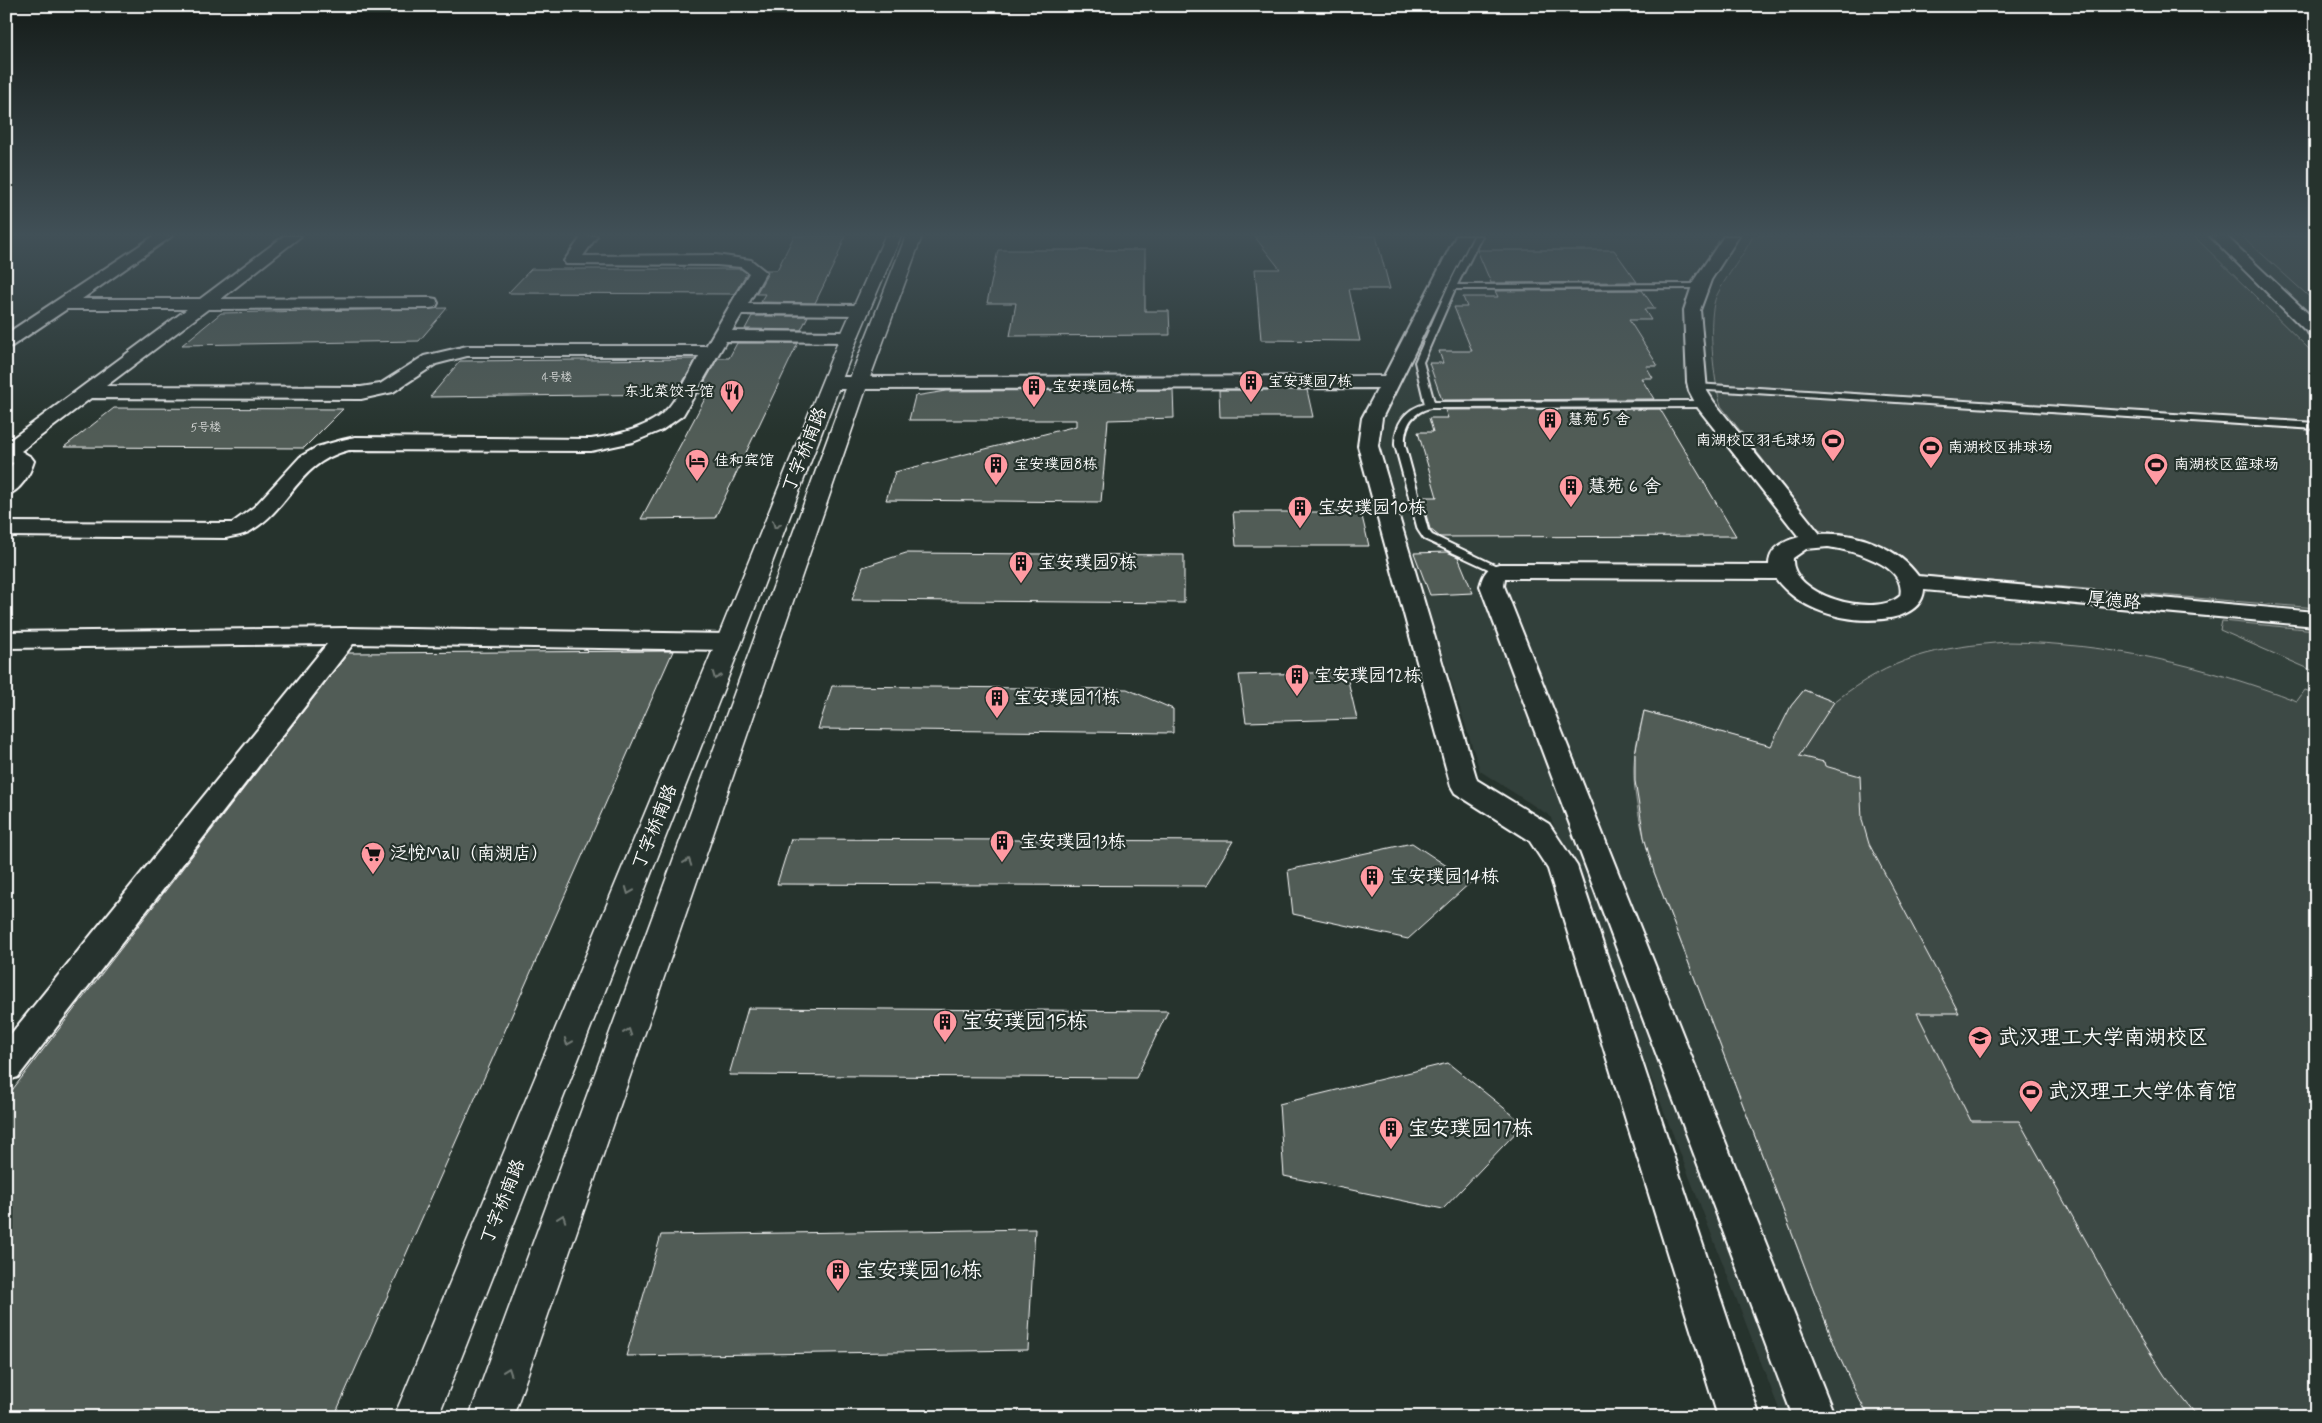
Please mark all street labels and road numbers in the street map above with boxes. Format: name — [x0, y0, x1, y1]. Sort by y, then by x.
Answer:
street label: 丁字桥南路 — [777, 404, 833, 496]
street label: 厚德路 — [2086, 587, 2142, 615]
street label: 丁字桥南路 — [627, 781, 683, 873]
street label: 丁字桥南路 — [475, 1156, 531, 1248]

